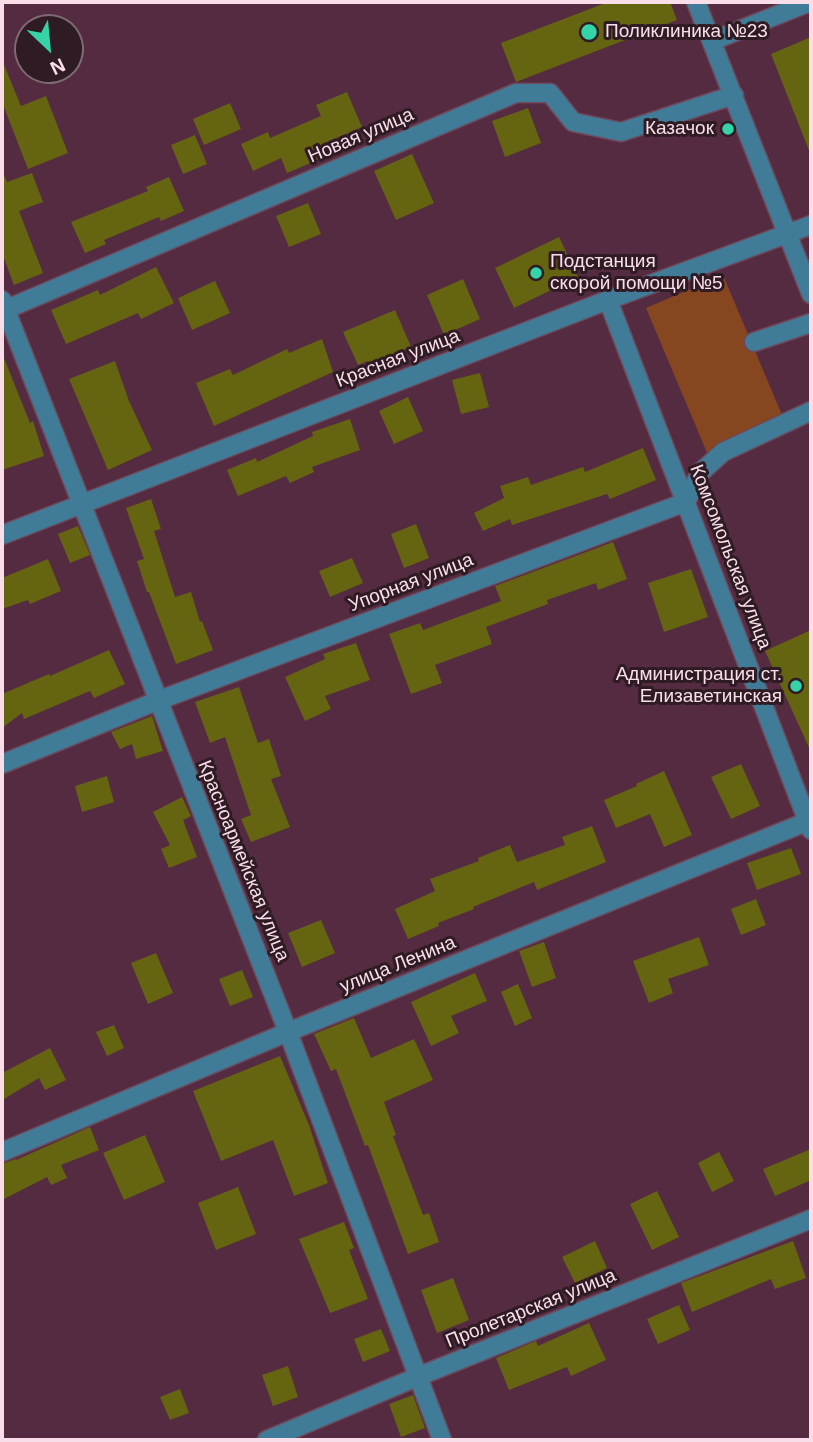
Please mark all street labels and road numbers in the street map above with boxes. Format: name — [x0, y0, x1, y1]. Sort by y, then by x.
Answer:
street label: Новая улица — [305, 104, 417, 168]
street label: Красная улица — [333, 325, 463, 393]
street label: Комсомольская улица — [684, 462, 776, 652]
street label: Упорная улица — [346, 549, 476, 617]
street label: Красноармейская улица — [192, 757, 294, 965]
street label: улица Ленина — [337, 931, 459, 999]
street label: Пролетарская улица — [443, 1264, 619, 1354]

